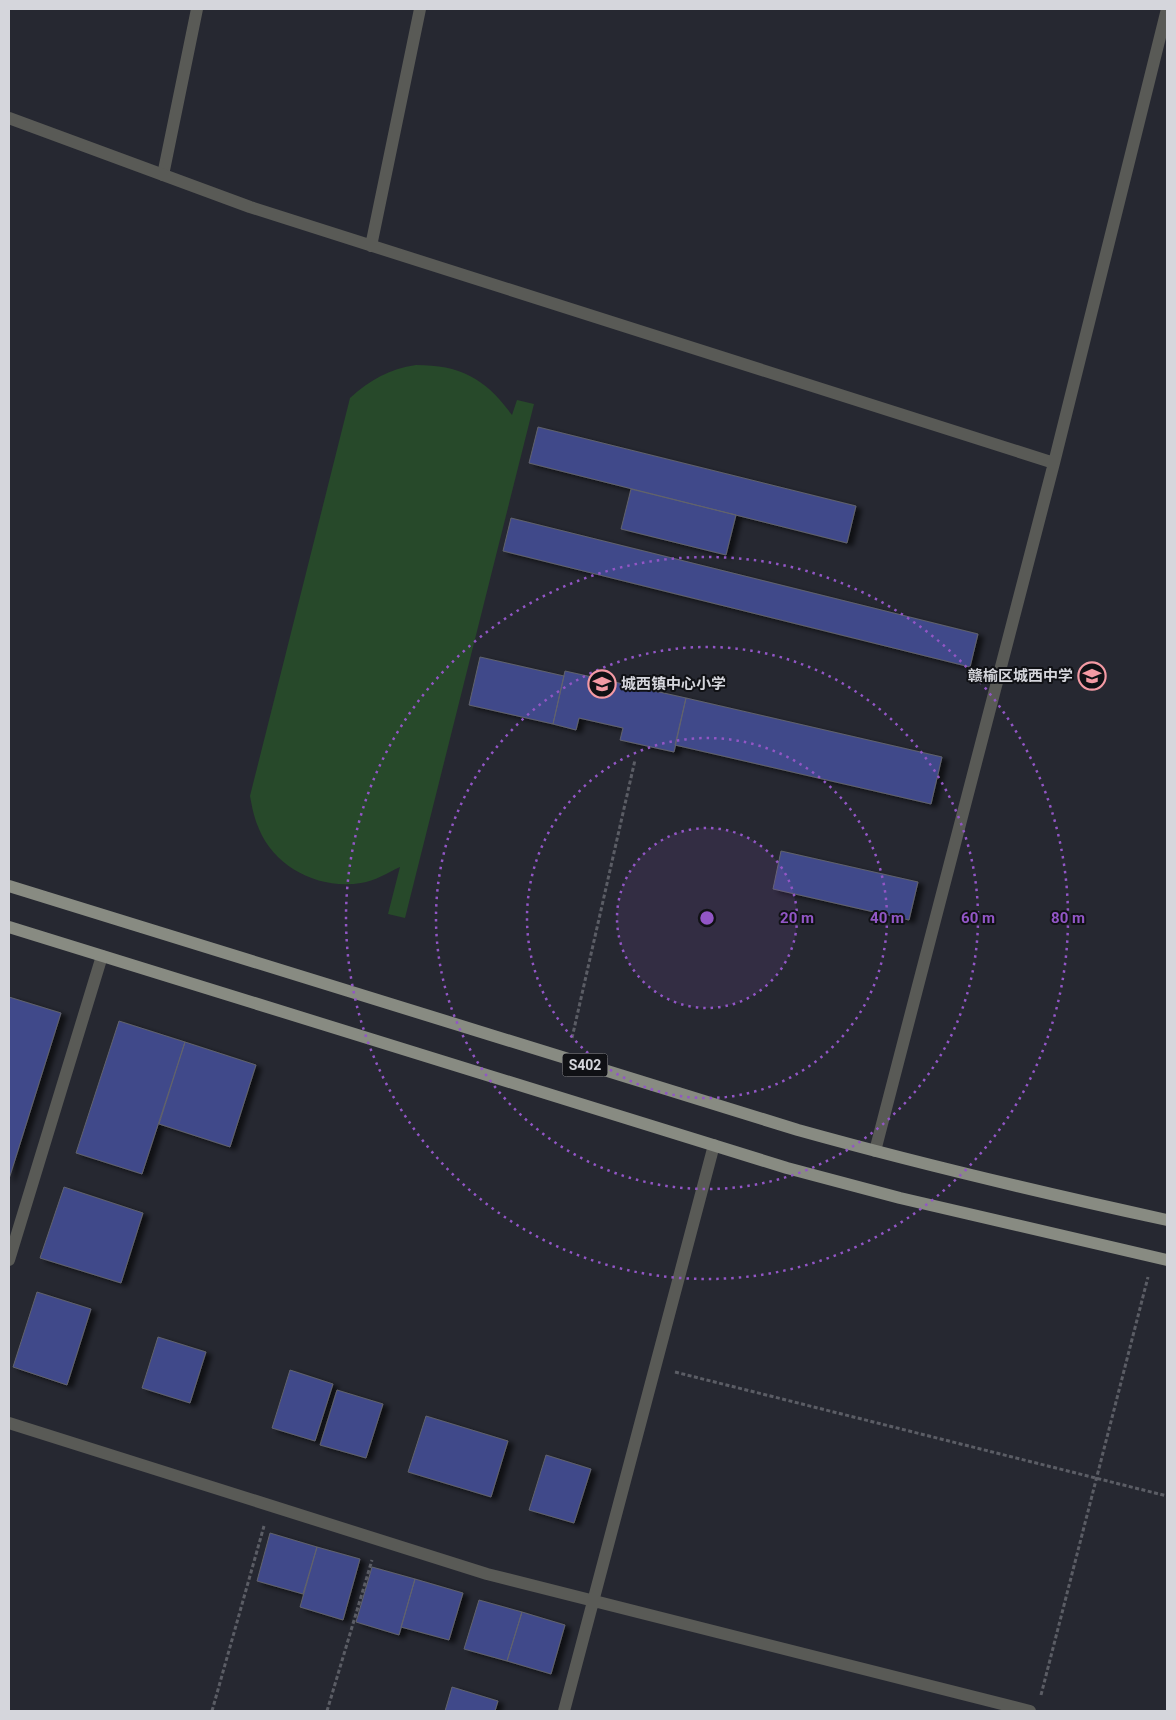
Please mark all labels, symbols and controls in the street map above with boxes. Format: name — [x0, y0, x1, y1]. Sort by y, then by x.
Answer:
school or university icon: 赣榆区城西中学 — [1077, 661, 1107, 691]
place label: 赣榆区城西中学 — [968, 667, 1073, 685]
school or university icon: 城西镇中心小学 — [587, 669, 617, 699]
place label: 城西镇中心小学 — [621, 675, 726, 693]
centre of rings — [698, 909, 716, 927]
text: 20 m — [780, 909, 814, 927]
text: 40 m — [870, 909, 904, 927]
text: 60 m — [961, 909, 995, 927]
text: 80 m — [1051, 909, 1085, 927]
road number: S402 — [562, 1054, 608, 1076]

